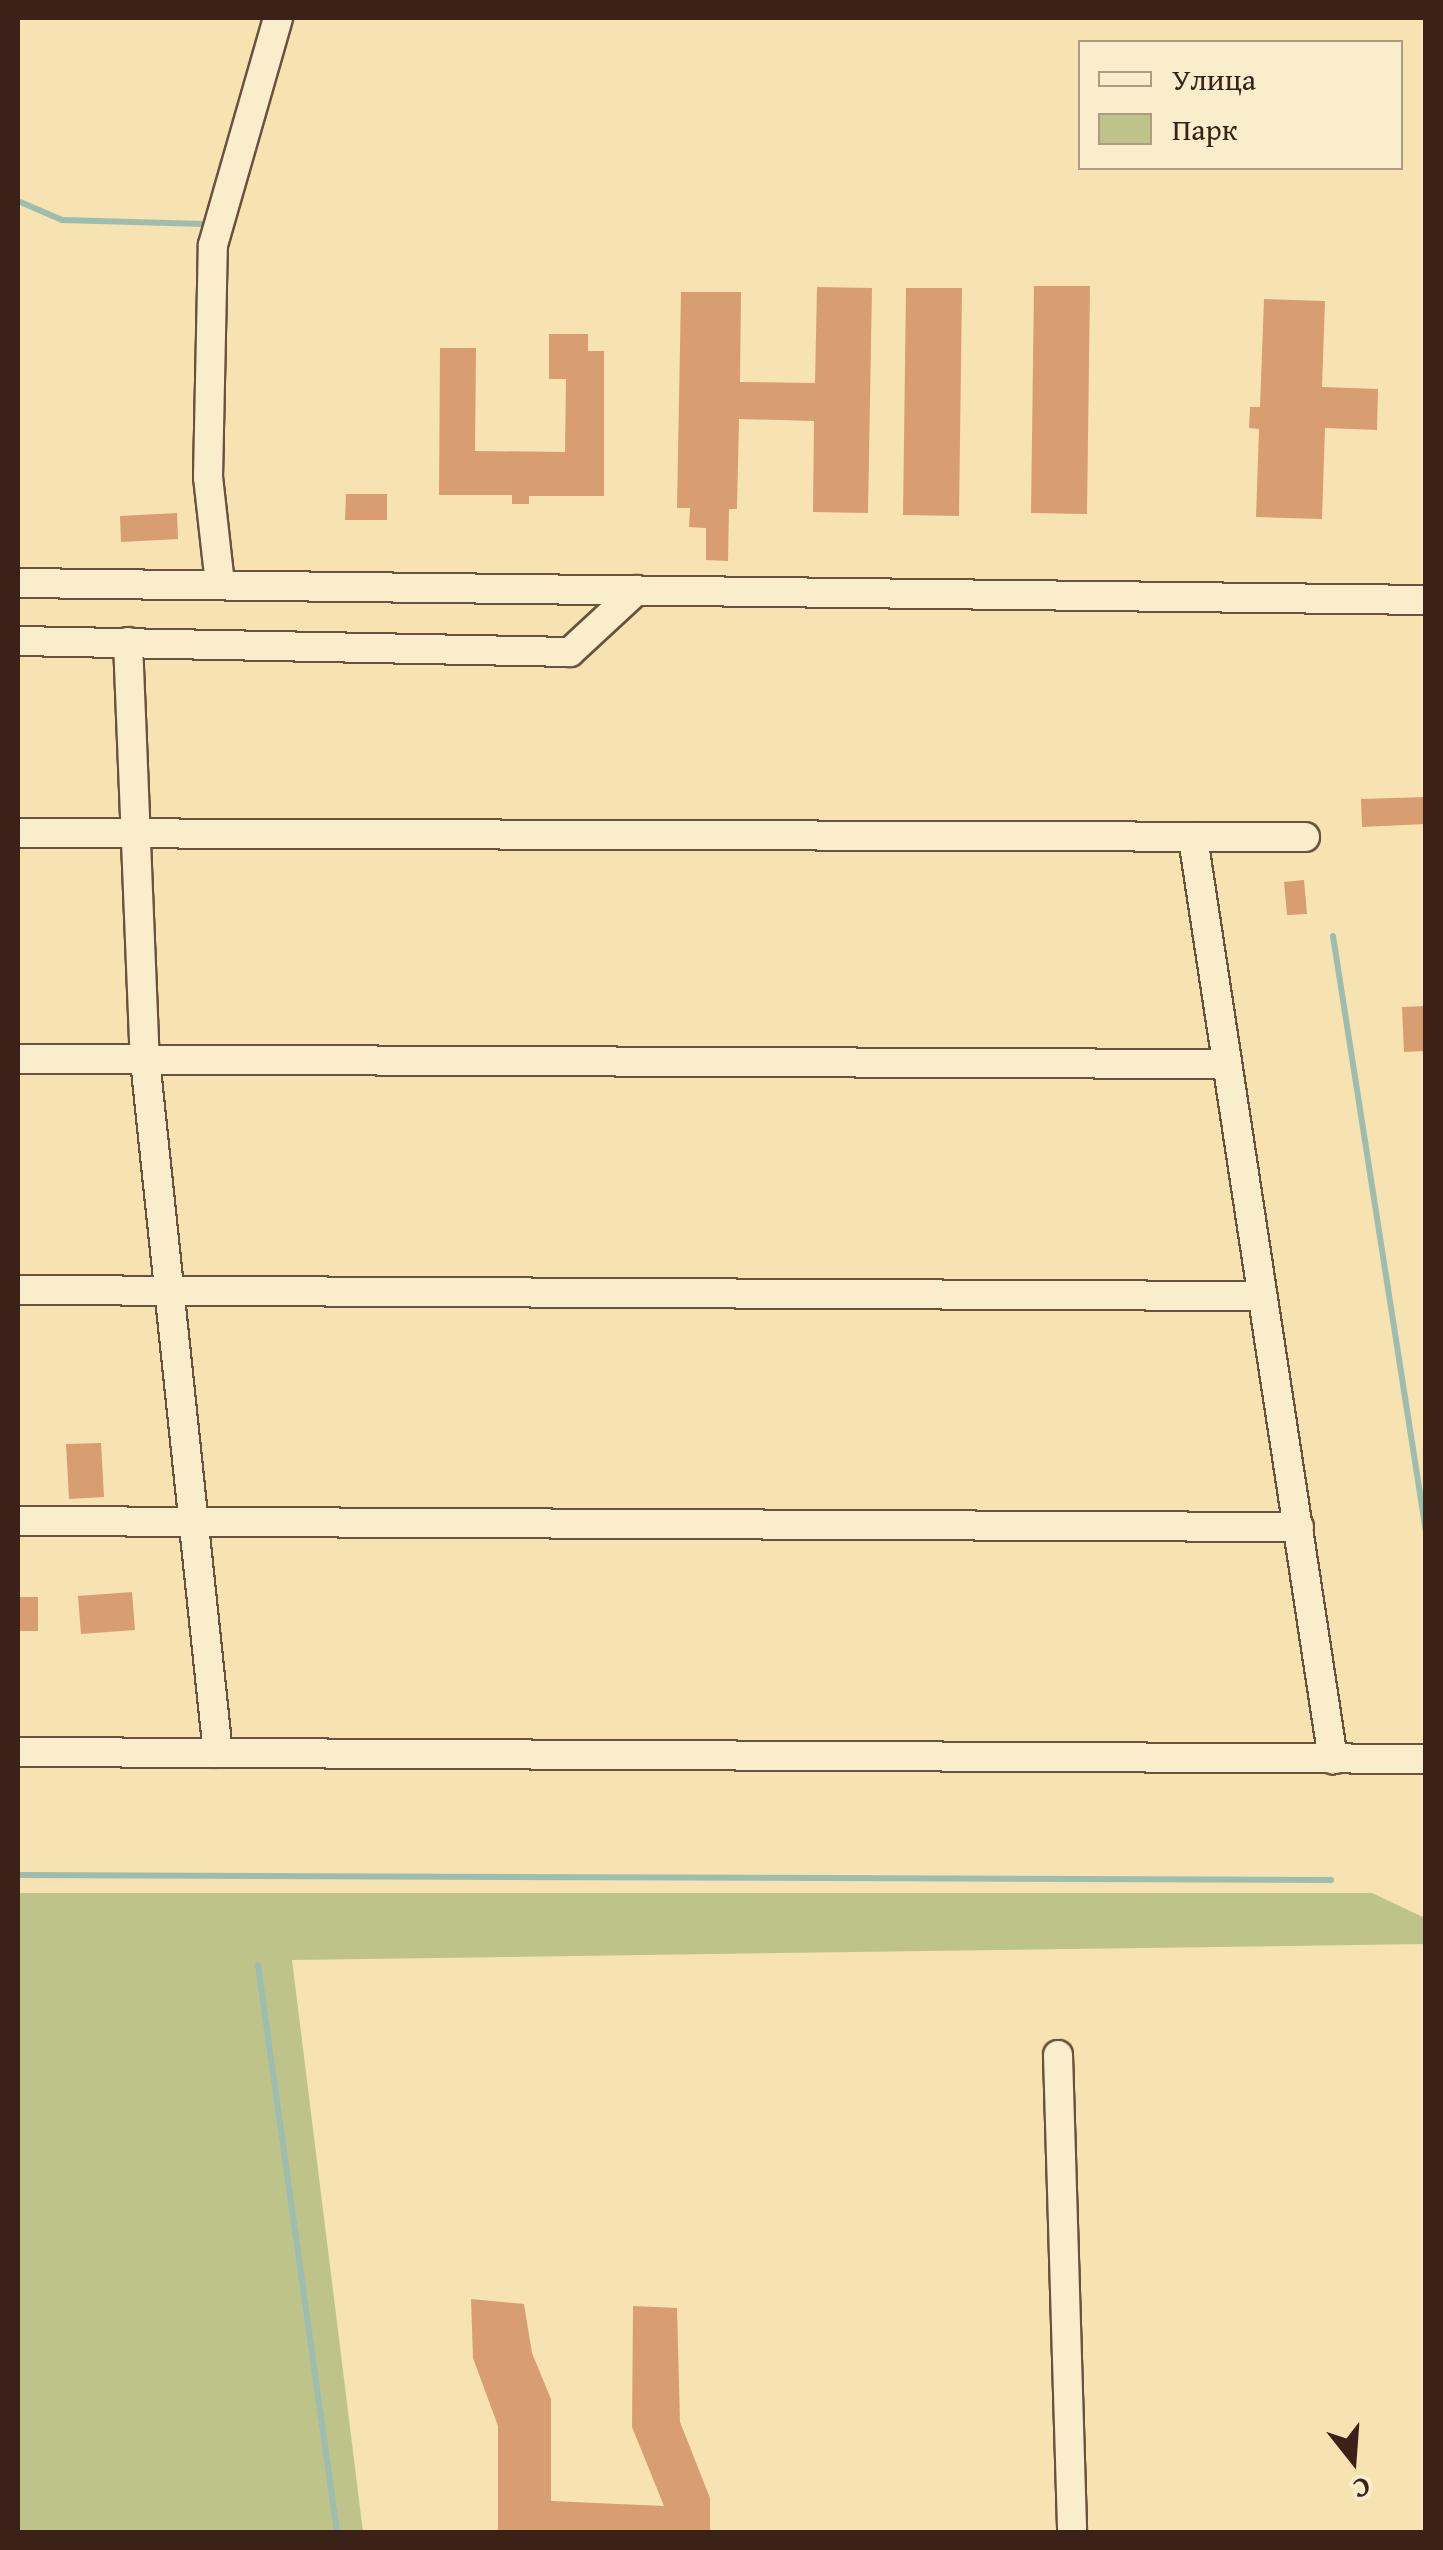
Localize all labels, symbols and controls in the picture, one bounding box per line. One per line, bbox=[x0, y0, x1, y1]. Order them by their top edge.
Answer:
legend bbox=[1078, 40, 1403, 170]
text: Улица bbox=[1172, 57, 1256, 101]
text: Парк bbox=[1172, 107, 1238, 151]
north arrow bbox=[1303, 2410, 1403, 2510]
text: С bbox=[1348, 2467, 1375, 2511]

